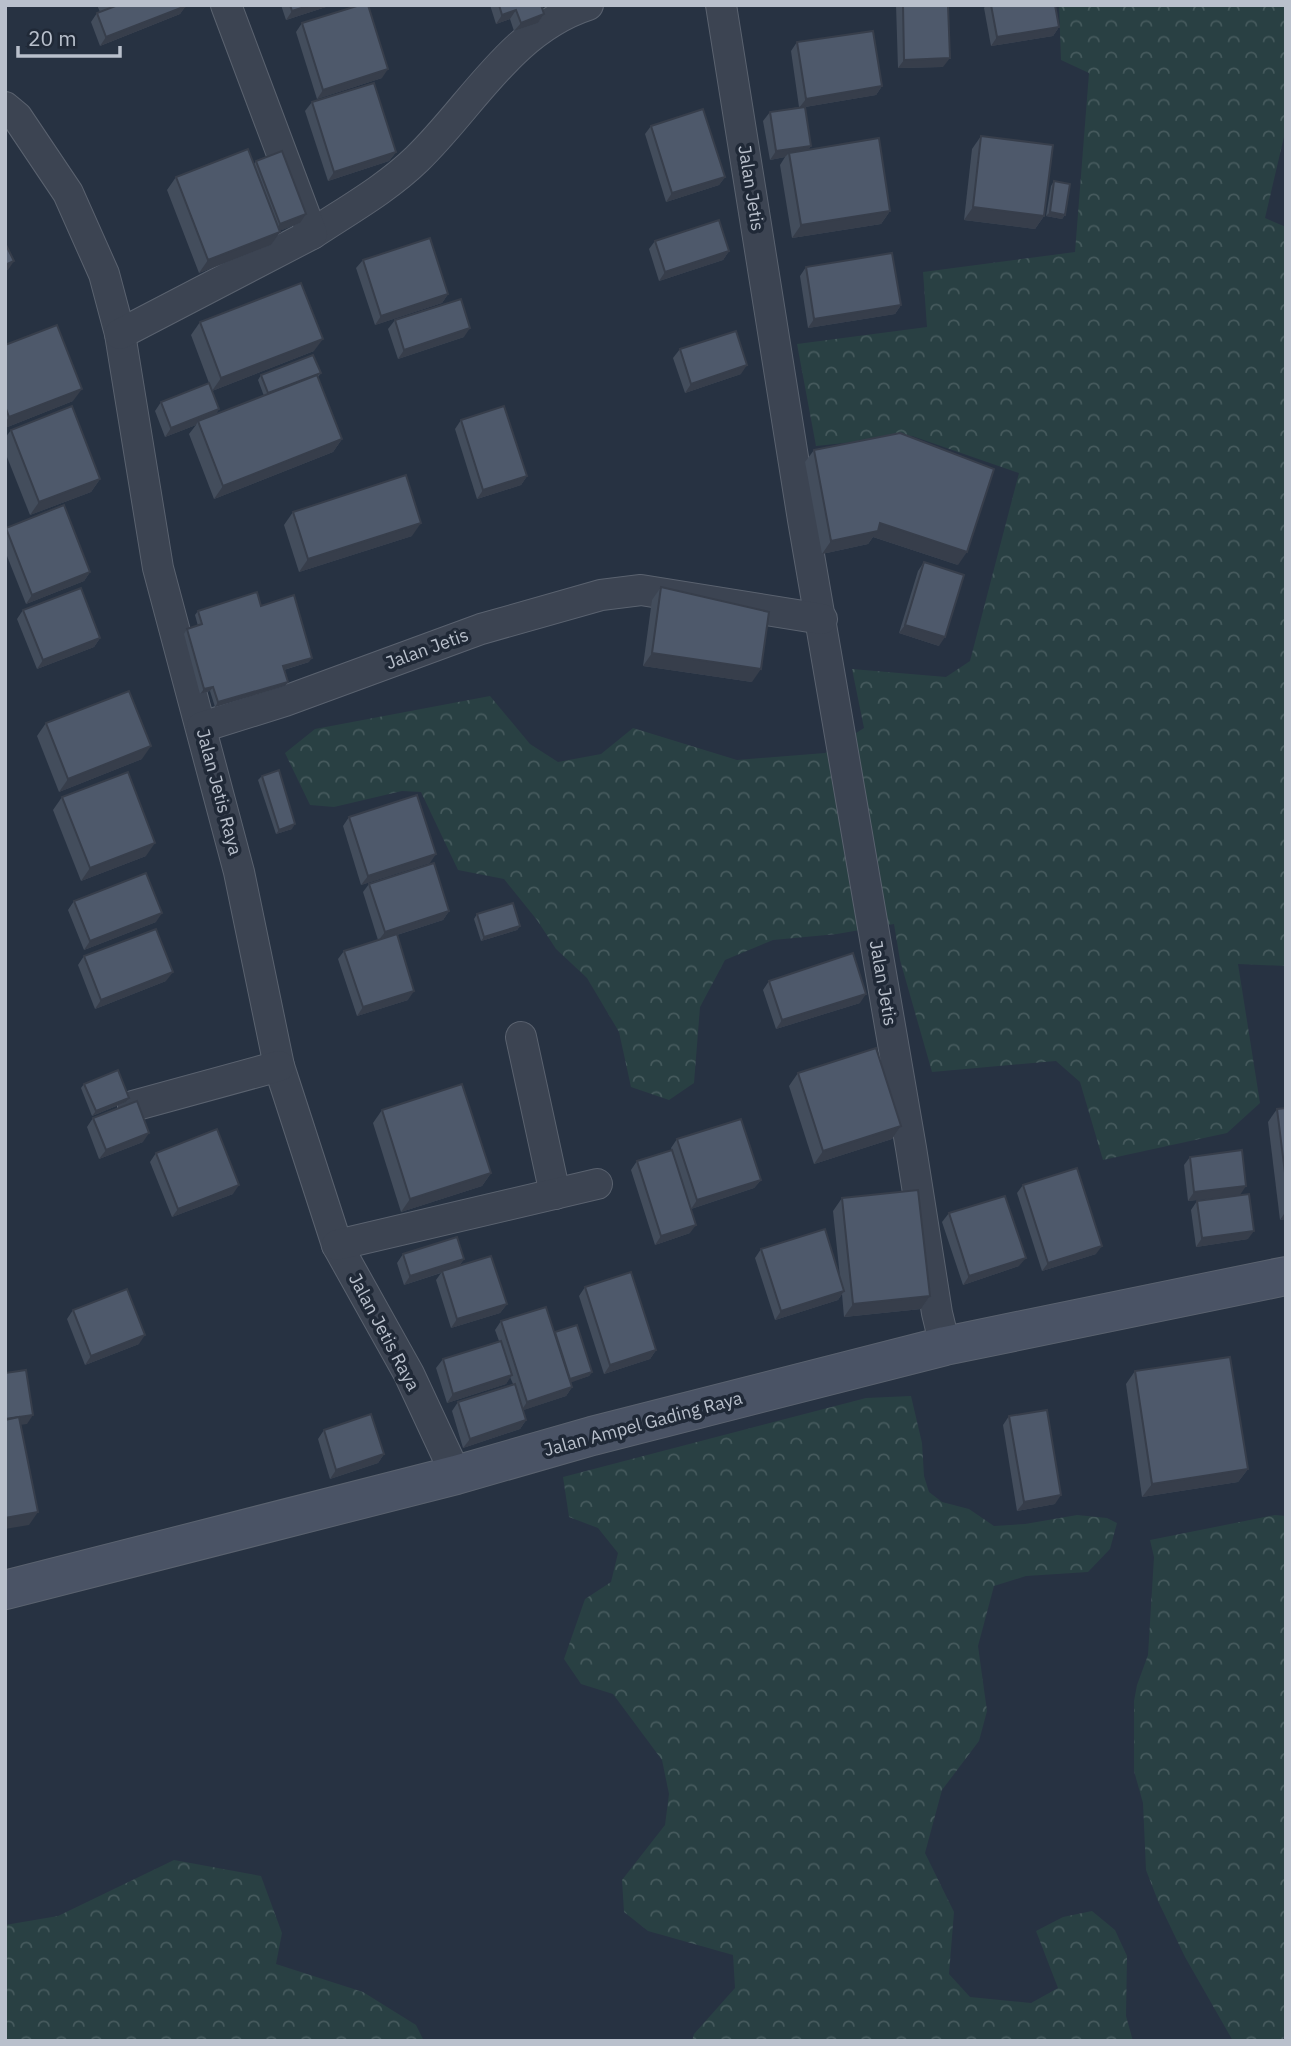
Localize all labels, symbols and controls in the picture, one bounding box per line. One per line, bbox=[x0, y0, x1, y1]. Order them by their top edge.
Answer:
scale bar bbox=[18, 14, 119, 58]
text: 20 m bbox=[28, 24, 77, 52]
street label: Jalan Jetis bbox=[733, 143, 770, 232]
street label: Jalan Jetis bbox=[382, 623, 471, 674]
street label: Jalan Jetis Raya bbox=[192, 726, 247, 858]
street label: Jalan Jetis bbox=[865, 938, 902, 1027]
street label: Jalan Jetis Raya bbox=[344, 1269, 425, 1395]
street label: Jalan Ampel Gading Raya bbox=[541, 1386, 745, 1461]

